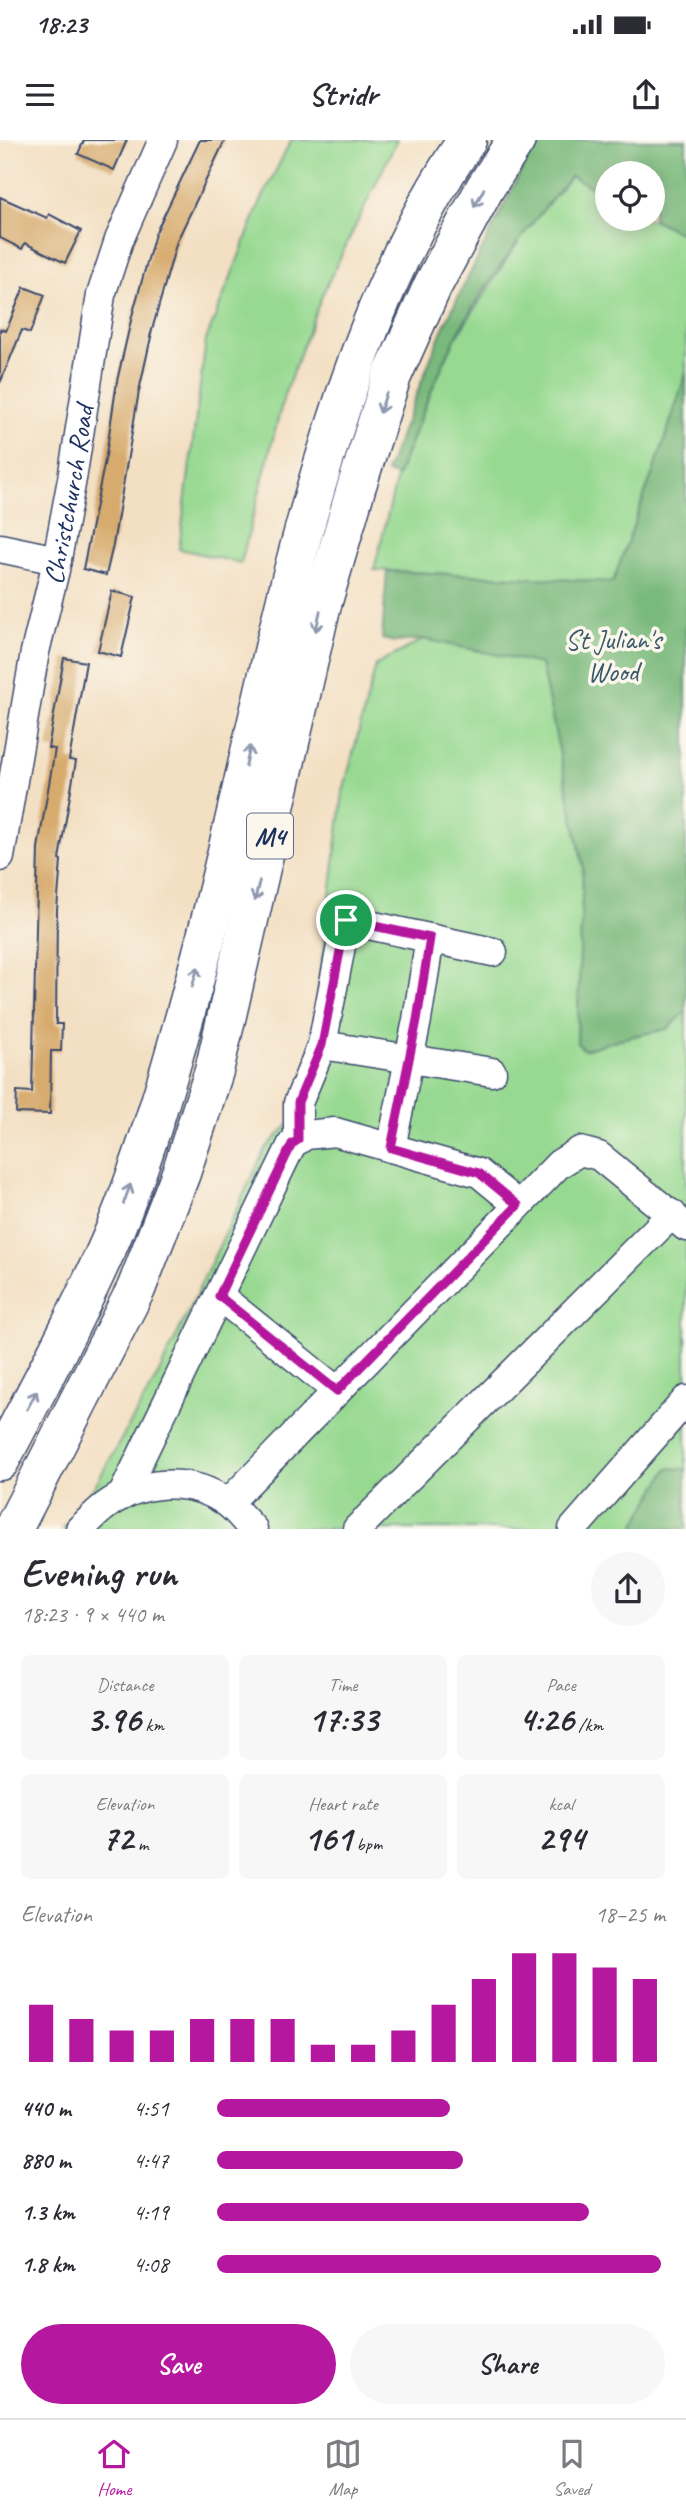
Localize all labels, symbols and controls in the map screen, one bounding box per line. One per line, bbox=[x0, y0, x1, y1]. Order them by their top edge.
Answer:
text: 18:23 bbox=[35, 8, 87, 41]
text: Stridr bbox=[308, 74, 378, 115]
icon: menu bbox=[21, 76, 59, 114]
icon: share bbox=[627, 76, 665, 114]
map controls bbox=[595, 161, 665, 231]
button: locate bbox=[595, 161, 665, 231]
one-way arrow bbox=[472, 187, 486, 207]
one-way arrow bbox=[376, 392, 388, 414]
street label: Christchurch Road bbox=[35, 399, 102, 588]
one-way arrow bbox=[311, 610, 324, 632]
park label: St Julian's Wood bbox=[565, 622, 663, 689]
one-way arrow bbox=[242, 745, 256, 768]
road number: M4 bbox=[247, 814, 293, 858]
one-way arrow bbox=[250, 879, 264, 902]
pin bbox=[316, 890, 376, 950]
icon: arrive bbox=[327, 901, 365, 939]
one-way arrow bbox=[190, 966, 203, 988]
one-way arrow bbox=[122, 1184, 135, 1206]
one-way arrow bbox=[25, 1391, 39, 1411]
text: Evening run bbox=[21, 1550, 177, 1597]
button: share bbox=[591, 1552, 665, 1626]
text: 18:23 · 9 × 440 m bbox=[21, 1600, 164, 1629]
text: Distance bbox=[97, 1673, 153, 1697]
text: Time bbox=[328, 1673, 358, 1697]
text: Pace bbox=[546, 1673, 576, 1697]
text: 3.96 bbox=[86, 1697, 141, 1742]
text: 17:33 bbox=[308, 1697, 378, 1742]
text: 4:26 bbox=[519, 1697, 574, 1742]
text: km bbox=[141, 1713, 164, 1737]
text: /km bbox=[574, 1713, 603, 1737]
text: Elevation bbox=[96, 1792, 154, 1816]
text: Heart rate bbox=[308, 1792, 378, 1816]
text: kcal bbox=[548, 1792, 574, 1816]
text: 72 bbox=[102, 1816, 133, 1861]
text: 161 bbox=[304, 1816, 352, 1861]
text: 294 bbox=[538, 1816, 584, 1861]
text: m bbox=[133, 1832, 148, 1856]
text: bpm bbox=[352, 1832, 382, 1856]
text: Elevation bbox=[21, 1900, 92, 1929]
text: 18–25 m bbox=[595, 1900, 665, 1929]
text: 440 m bbox=[21, 2094, 71, 2123]
text: 4:51 bbox=[133, 2094, 169, 2123]
text: 880 m bbox=[21, 2146, 71, 2175]
text: 4:47 bbox=[133, 2146, 169, 2175]
text: 1.3 km bbox=[21, 2198, 75, 2227]
text: 4:19 bbox=[133, 2198, 169, 2227]
text: 1.8 km bbox=[21, 2250, 75, 2279]
text: 4:08 bbox=[133, 2250, 169, 2279]
button: Save bbox=[21, 2324, 336, 2404]
button: Share bbox=[350, 2324, 665, 2404]
tab: Home bbox=[95, 2435, 133, 2501]
tab: Map bbox=[324, 2435, 362, 2501]
tab: Saved bbox=[553, 2435, 591, 2501]

